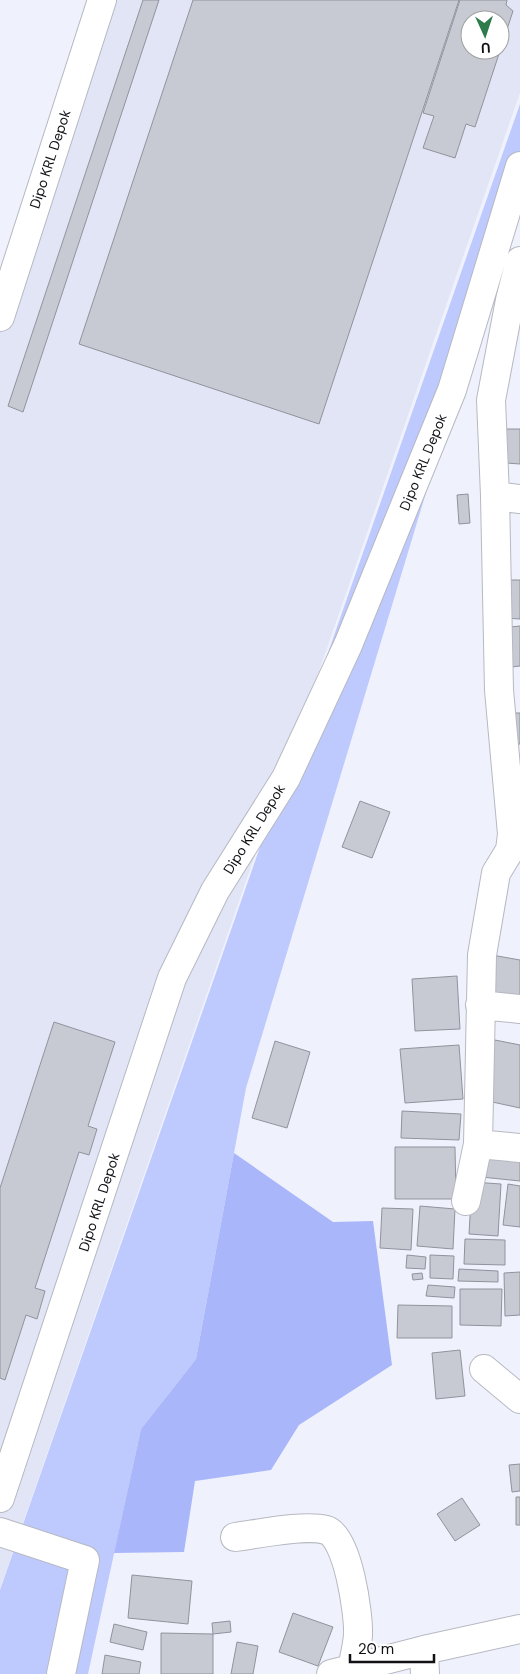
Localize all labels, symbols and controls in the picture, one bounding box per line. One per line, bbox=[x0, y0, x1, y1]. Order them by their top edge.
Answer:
north arrow bbox=[460, 10, 510, 60]
text: U bbox=[480, 39, 491, 57]
street label: Dipo KRL Depok bbox=[26, 107, 74, 211]
street label: Dipo KRL Depok bbox=[395, 411, 451, 513]
street label: Dipo KRL Depok bbox=[219, 781, 289, 877]
street label: Dipo KRL Depok bbox=[75, 1150, 123, 1254]
scale bar bbox=[350, 1632, 434, 1664]
text: 20 m bbox=[358, 1639, 394, 1659]

